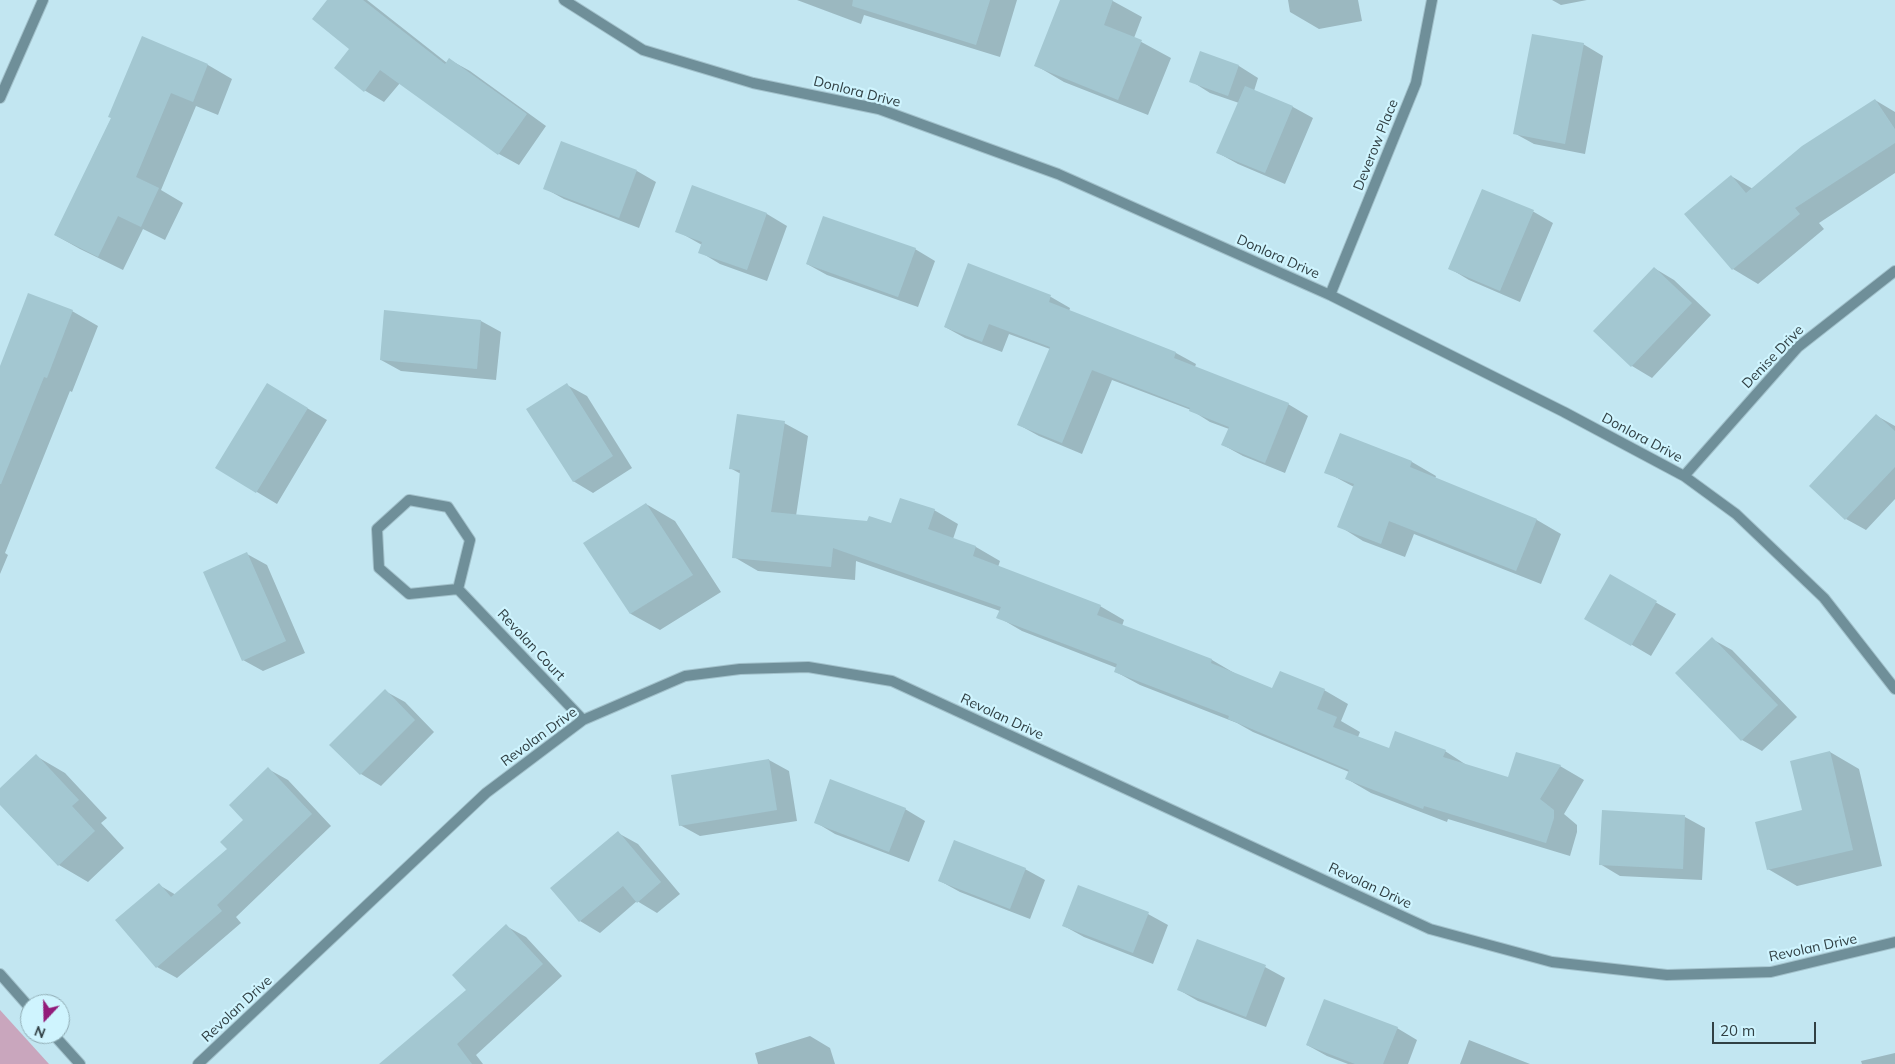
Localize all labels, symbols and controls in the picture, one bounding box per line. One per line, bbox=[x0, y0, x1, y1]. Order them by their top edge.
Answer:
street label: Donlora Drive bbox=[812, 73, 902, 111]
street label: Deverow Place bbox=[1350, 97, 1402, 193]
street label: Donlora Drive bbox=[1234, 231, 1322, 283]
street label: Denise Drive bbox=[1739, 322, 1807, 392]
street label: Donlora Drive bbox=[1599, 410, 1685, 466]
street label: Revolan Court bbox=[494, 606, 568, 684]
street label: Revolan Drive bbox=[958, 690, 1046, 744]
street label: Revolan Drive bbox=[498, 704, 580, 770]
street label: Revolan Drive bbox=[1326, 859, 1414, 913]
street label: Revolan Drive bbox=[1767, 930, 1859, 966]
street label: Revolan Drive bbox=[198, 972, 276, 1046]
north arrow bbox=[20, 994, 70, 1044]
scale bar bbox=[1715, 1012, 1819, 1044]
text: 20 m bbox=[1720, 1021, 1755, 1040]
text: N bbox=[32, 1022, 48, 1042]

